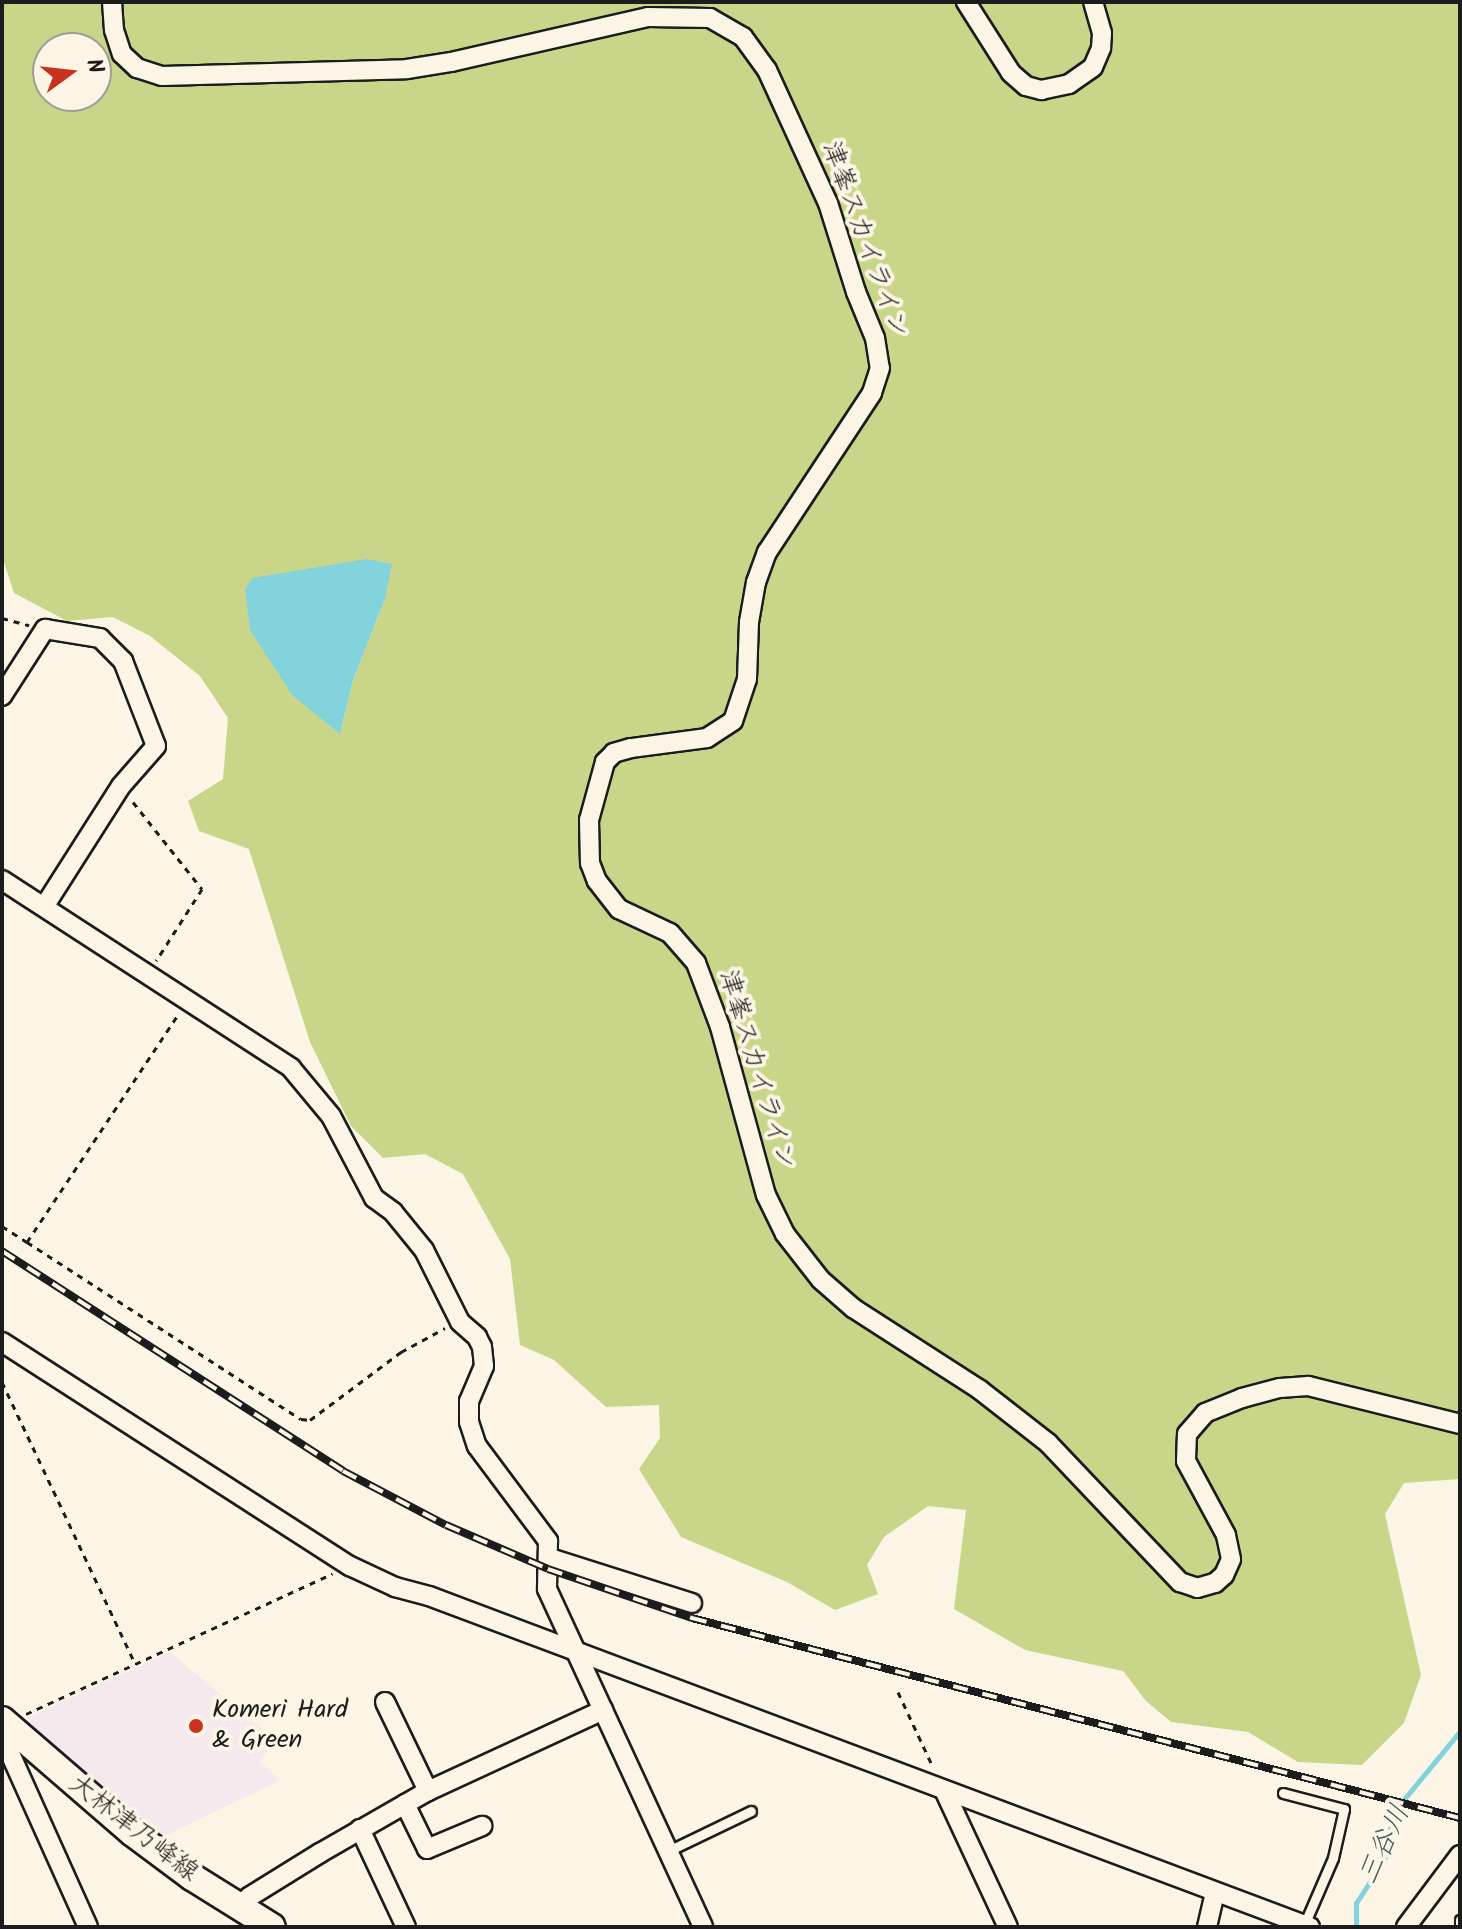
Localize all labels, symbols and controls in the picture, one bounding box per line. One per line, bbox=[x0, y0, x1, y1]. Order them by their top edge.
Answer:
north arrow bbox=[32, 32, 112, 112]
text: N bbox=[75, 55, 112, 77]
street label: 津峯スカイライン bbox=[814, 137, 914, 343]
street label: 津峯スカイライン bbox=[711, 966, 801, 1174]
place label: Komeri Hard & Green bbox=[212, 1695, 348, 1756]
marker: Komeri Hard & Green bbox=[187, 1717, 205, 1735]
street label: 大林津乃峰線 bbox=[62, 1769, 204, 1889]
water label: 三谷川 bbox=[1352, 1800, 1418, 1890]

